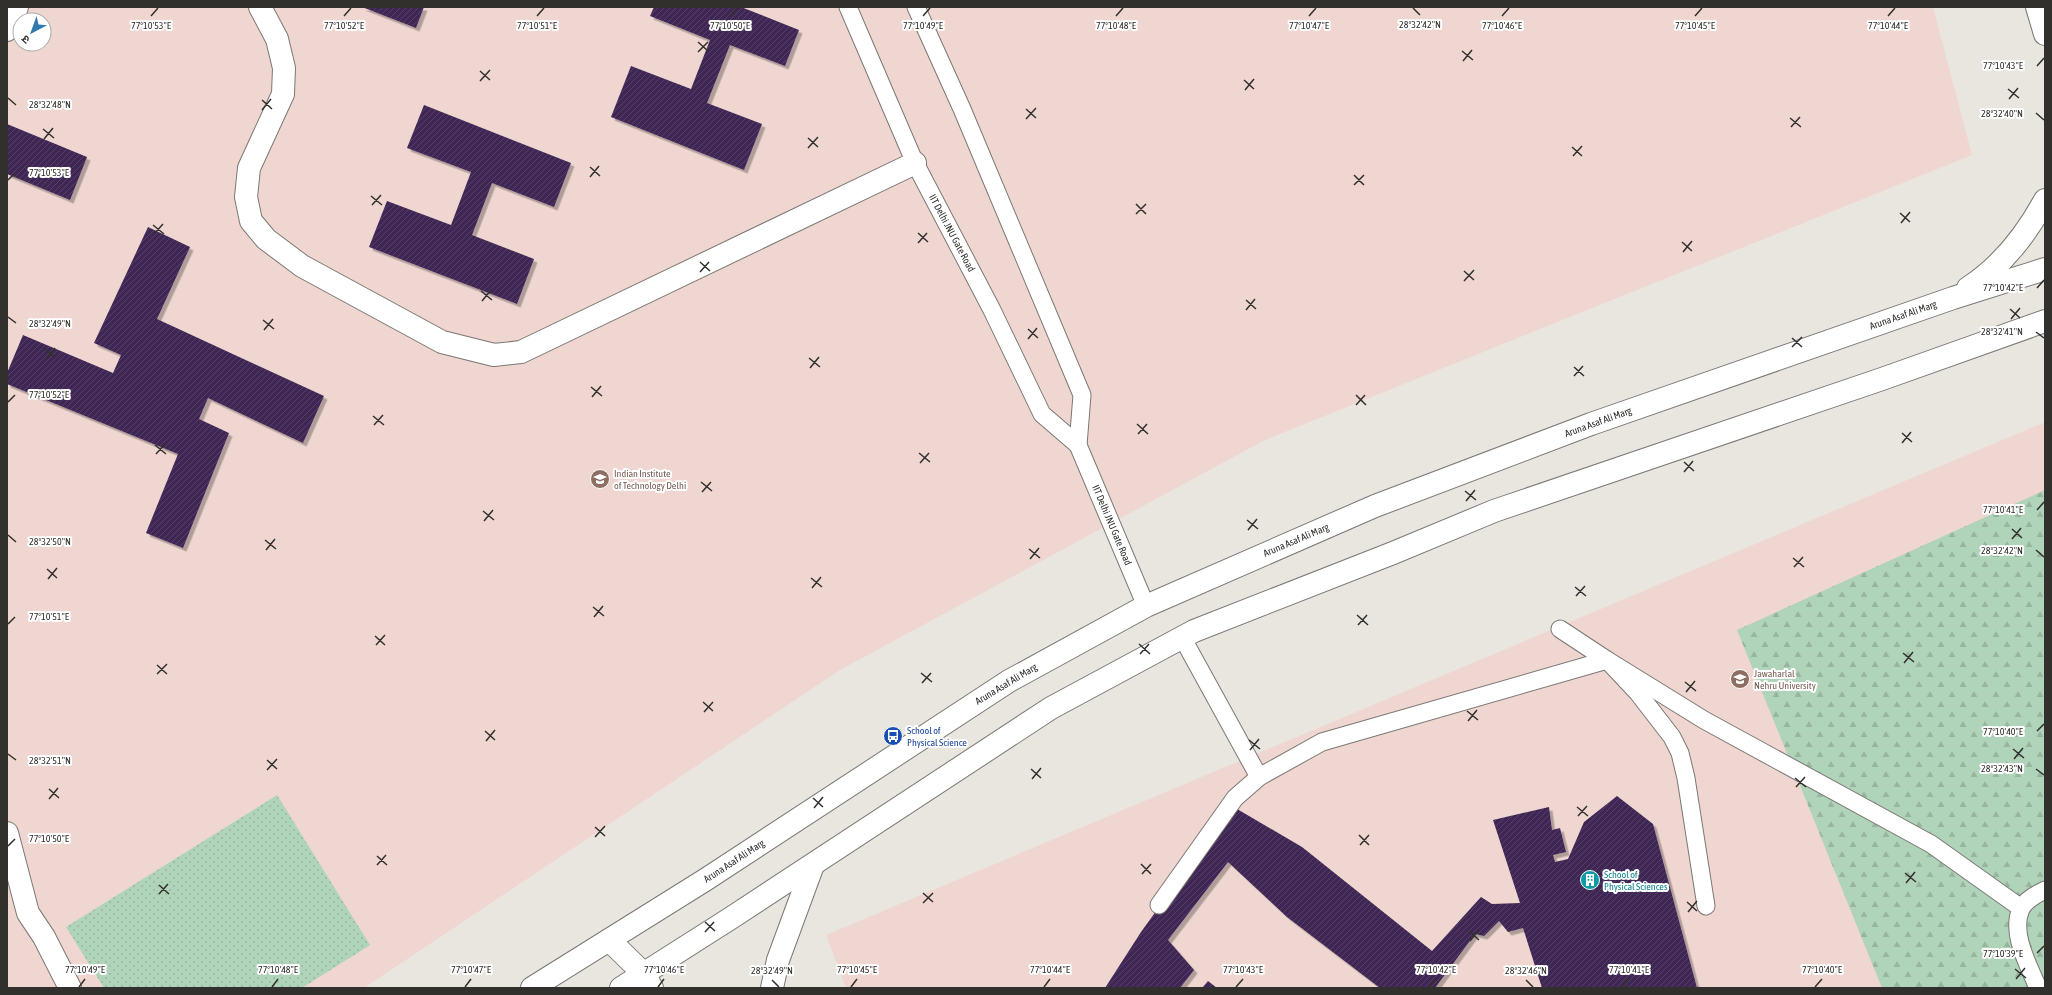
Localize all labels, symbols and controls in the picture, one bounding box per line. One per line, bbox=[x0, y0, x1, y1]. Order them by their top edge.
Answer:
north arrow bbox=[12, 12, 52, 52]
text: 28°32'42"N bbox=[1399, 19, 1441, 30]
text: 77°10'53"E bbox=[131, 20, 172, 31]
text: 77°10'52"E bbox=[324, 20, 365, 31]
text: 77°10'51"E bbox=[517, 20, 558, 31]
text: 77°10'50"E bbox=[710, 20, 751, 31]
text: 77°10'49"E bbox=[903, 20, 944, 31]
text: 77°10'48"E bbox=[1096, 20, 1137, 31]
text: 77°10'47"E bbox=[1289, 20, 1330, 31]
text: 77°10'46"E bbox=[1482, 20, 1523, 31]
text: 77°10'45"E bbox=[1675, 20, 1716, 31]
text: 77°10'44"E bbox=[1868, 20, 1909, 31]
text: उ bbox=[19, 33, 32, 46]
text: 77°10'43"E bbox=[1983, 60, 2024, 71]
text: 28°32'48"N bbox=[29, 99, 71, 110]
text: 28°32'40"N bbox=[1981, 108, 2023, 119]
text: 77°10'53"E bbox=[29, 167, 70, 178]
street label: IIT Delhi JNU Gate Road bbox=[927, 192, 977, 274]
text: 77°10'42"E bbox=[1983, 282, 2024, 293]
street label: Aruna Asaf Ali Marg bbox=[1868, 298, 1939, 332]
text: 28°32'49"N bbox=[29, 318, 71, 329]
text: 28°32'41"N bbox=[1981, 326, 2023, 337]
text: 77°10'52"E bbox=[29, 389, 70, 400]
street label: Aruna Asaf Ali Marg bbox=[1563, 405, 1634, 439]
school or university icon: Indian Institute of Technology Delhi bbox=[589, 468, 611, 490]
place label: Indian Institute of Technology Delhi bbox=[614, 468, 686, 491]
street label: IIT Delhi JNU Gate Road bbox=[1090, 483, 1134, 567]
text: 77°10'41"E bbox=[1983, 504, 2024, 515]
street label: Aruna Asaf Ali Marg bbox=[1262, 521, 1331, 559]
text: 28°32'50"N bbox=[29, 536, 71, 547]
text: 28°32'42"N bbox=[1981, 545, 2023, 556]
text: 77°10'51"E bbox=[29, 611, 70, 622]
street label: Aruna Asaf Ali Marg bbox=[973, 661, 1040, 707]
school or university icon: Jawaharlal Nehru University bbox=[1729, 668, 1751, 690]
place label: Jawaharlal Nehru University bbox=[1754, 668, 1816, 691]
bus stop icon: School of Physical Science bbox=[882, 725, 904, 747]
place label: School of Physical Science bbox=[907, 725, 967, 748]
text: 77°10'40"E bbox=[1983, 726, 2024, 737]
text: 28°32'51"N bbox=[29, 755, 71, 766]
text: 28°32'43"N bbox=[1981, 763, 2023, 774]
text: 77°10'50"E bbox=[29, 833, 70, 844]
street label: Aruna Asaf Ali Marg bbox=[702, 837, 767, 885]
building icon: School of Physical Sciences bbox=[1579, 869, 1601, 891]
place label: School of Physical Sciences bbox=[1604, 869, 1668, 892]
text: 77°10'39"E bbox=[1983, 948, 2024, 959]
text: 77°10'49"E bbox=[65, 964, 106, 975]
text: 77°10'48"E bbox=[258, 964, 299, 975]
text: 77°10'47"E bbox=[451, 964, 492, 975]
text: 77°10'46"E bbox=[644, 964, 685, 975]
text: 77°10'45"E bbox=[837, 964, 878, 975]
text: 77°10'44"E bbox=[1030, 964, 1071, 975]
text: 77°10'43"E bbox=[1223, 964, 1264, 975]
text: 77°10'42"E bbox=[1416, 964, 1457, 975]
text: 77°10'41"E bbox=[1609, 964, 1650, 975]
text: 77°10'40"E bbox=[1802, 964, 1843, 975]
text: 28°32'49"N bbox=[751, 965, 793, 976]
text: 28°32'46"N bbox=[1505, 965, 1547, 976]

